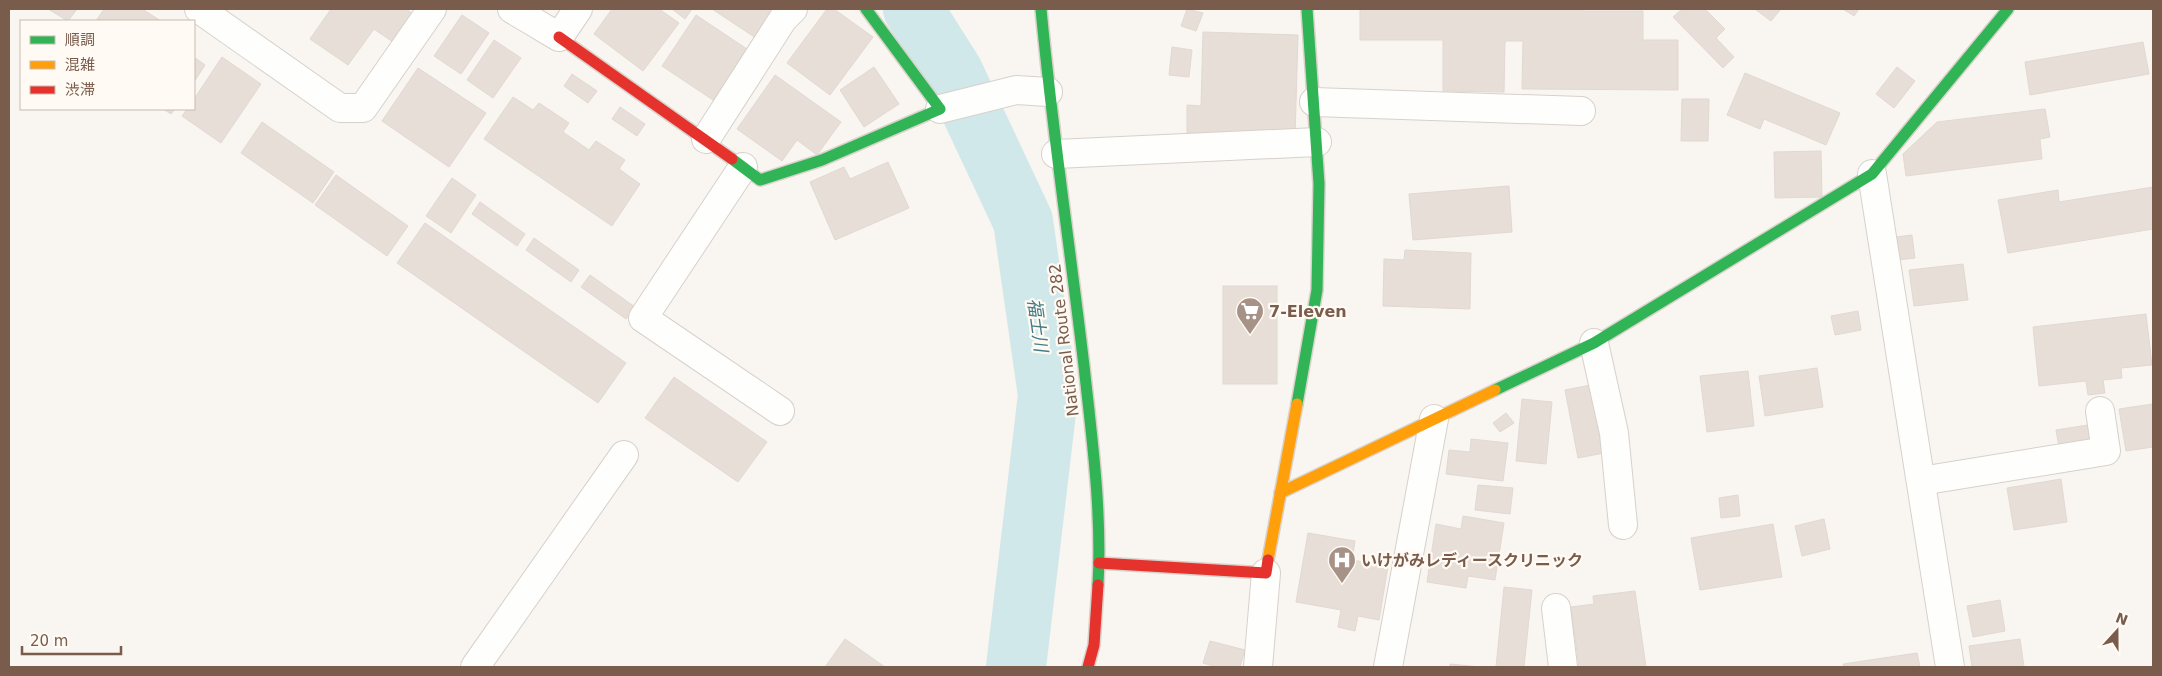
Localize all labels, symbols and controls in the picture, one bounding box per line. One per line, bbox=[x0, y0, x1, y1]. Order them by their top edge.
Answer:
legend bbox=[20, 20, 195, 110]
text: 順調 bbox=[65, 31, 95, 49]
text: 混雑 bbox=[65, 56, 95, 74]
text: 渋滞 bbox=[65, 81, 95, 99]
street label: National Route 282 bbox=[1045, 263, 1083, 417]
supermarket icon: 7-Eleven bbox=[1235, 296, 1265, 335]
water label: 福士川 bbox=[1024, 297, 1052, 355]
place label: 7-Eleven bbox=[1269, 302, 1347, 321]
hospital icon: いけがみレディースクリニック bbox=[1327, 545, 1357, 584]
place label: いけがみレディースクリニック bbox=[1361, 551, 1583, 570]
north arrow bbox=[2092, 606, 2142, 656]
text: N bbox=[2113, 609, 2130, 628]
scale bar bbox=[22, 624, 121, 656]
text: 20 m bbox=[30, 632, 68, 650]

